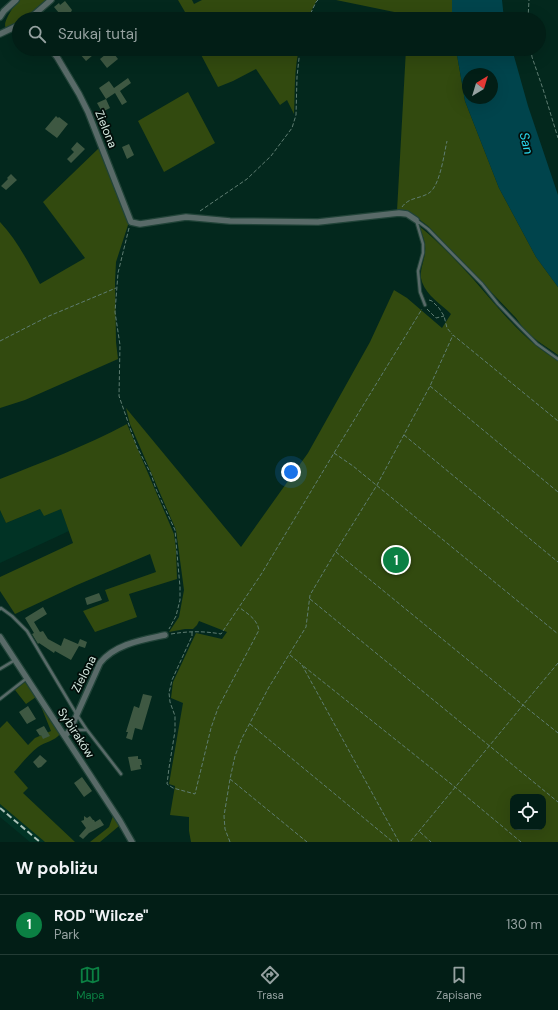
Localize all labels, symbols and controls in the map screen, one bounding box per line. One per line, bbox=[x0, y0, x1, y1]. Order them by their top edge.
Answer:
search box bbox=[12, 12, 546, 56]
icon: search bbox=[26, 23, 48, 45]
text: Szukaj tutaj bbox=[58, 24, 138, 44]
north arrow bbox=[462, 68, 498, 104]
street label: Zielona bbox=[91, 108, 121, 150]
water label: San bbox=[516, 130, 537, 156]
your location bbox=[281, 462, 301, 482]
pin: 1 bbox=[383, 545, 409, 575]
street label: Zielona bbox=[68, 653, 100, 695]
street label: Sybiraków bbox=[54, 705, 98, 761]
map controls bbox=[510, 794, 546, 830]
button: locate bbox=[510, 794, 546, 830]
text: W pobliżu bbox=[16, 857, 98, 879]
text: ROD "Wilcze" bbox=[54, 906, 148, 926]
text: 1 bbox=[27, 916, 31, 933]
text: 130 m bbox=[506, 916, 542, 933]
text: Park bbox=[54, 926, 80, 943]
tab: Mapa bbox=[76, 964, 104, 1002]
tab: Trasa bbox=[257, 964, 284, 1002]
tab: Zapisane bbox=[436, 964, 482, 1002]

